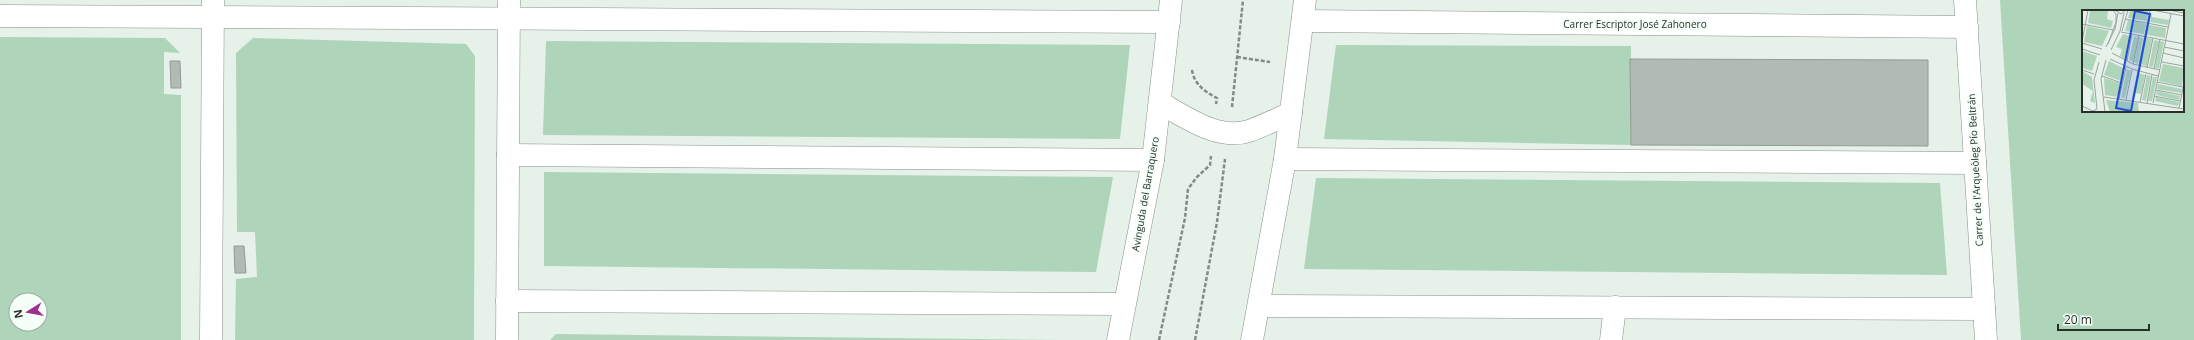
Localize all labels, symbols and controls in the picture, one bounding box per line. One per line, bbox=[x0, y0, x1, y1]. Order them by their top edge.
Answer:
inset map bbox=[2082, 10, 2184, 112]
street label: Carrer Escriptor José Zahonero bbox=[1563, 17, 1707, 31]
street label: Carrer de l'Arqueòleg Pío Beltrán bbox=[1964, 93, 1986, 247]
street label: Avinguda del Barraquero bbox=[1128, 135, 1162, 253]
north arrow bbox=[8, 292, 48, 332]
scale bar bbox=[2058, 306, 2149, 332]
text: N bbox=[9, 308, 26, 320]
text: 20 m bbox=[2064, 311, 2092, 328]

